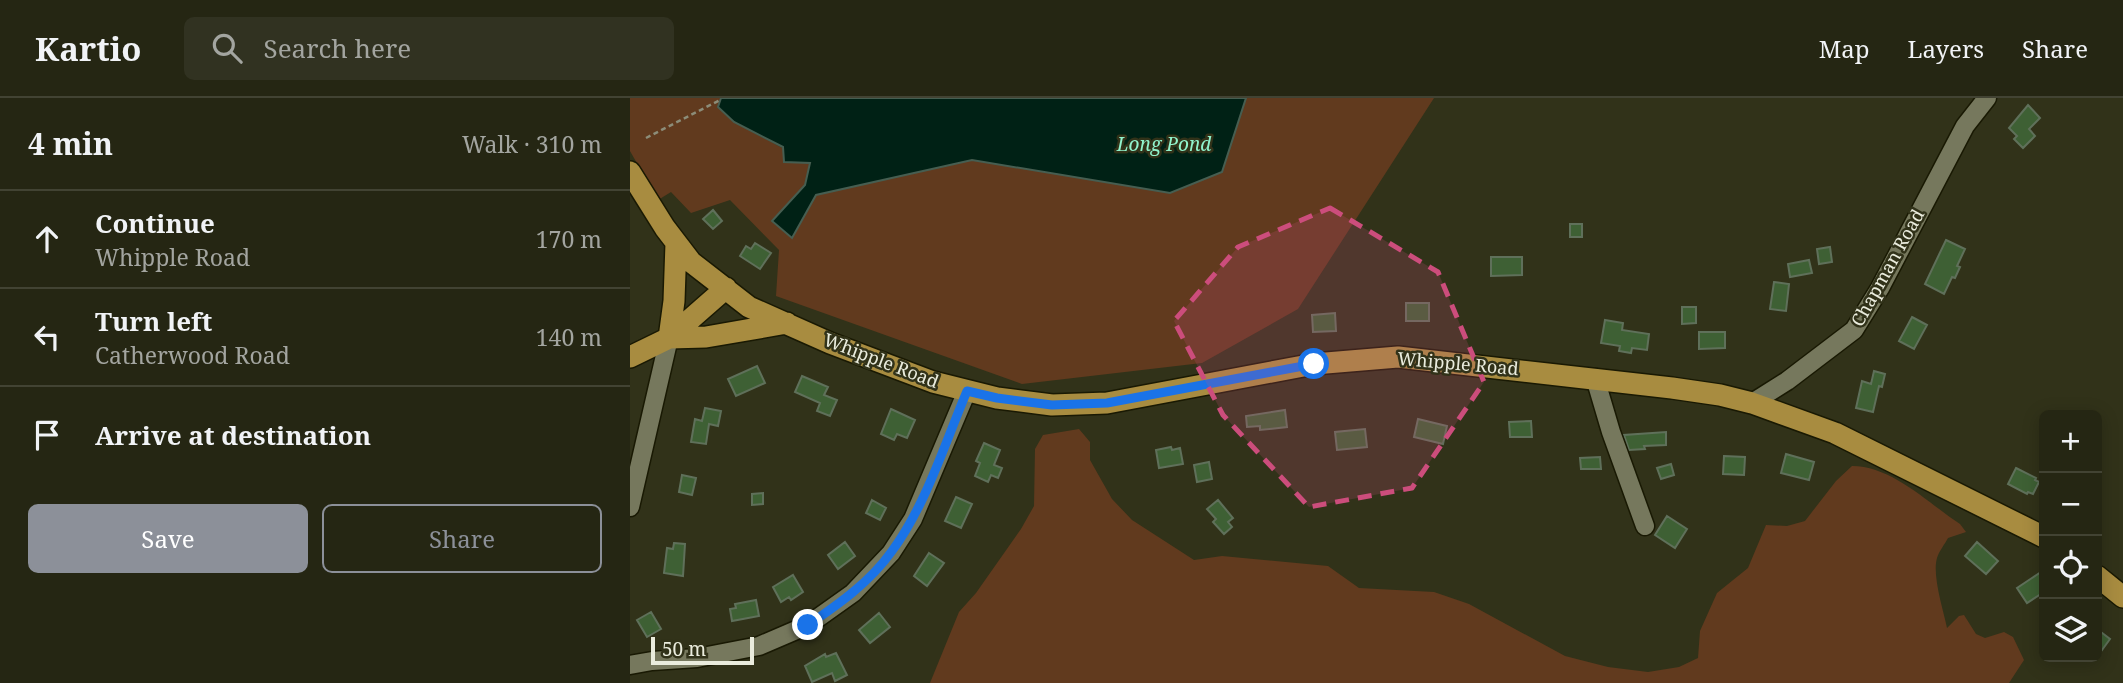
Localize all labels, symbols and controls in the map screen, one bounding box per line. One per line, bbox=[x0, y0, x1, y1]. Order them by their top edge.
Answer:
search box bbox=[184, 17, 674, 80]
text: Kartio bbox=[35, 26, 142, 71]
icon: search bbox=[208, 29, 246, 67]
text: Search here bbox=[264, 30, 411, 66]
text: Map bbox=[1819, 32, 1870, 65]
text: Layers bbox=[1908, 32, 1984, 65]
text: Share bbox=[2022, 32, 2088, 65]
text: 4 min bbox=[28, 123, 113, 164]
text: Walk · 310 m bbox=[462, 128, 602, 160]
water label: Long Pond bbox=[1116, 131, 1212, 157]
text: Continue bbox=[95, 205, 215, 241]
street label: Chapman Road bbox=[1845, 205, 1929, 330]
icon: ahead bbox=[28, 220, 66, 258]
text: 170 m bbox=[536, 223, 602, 255]
text: Whipple Road bbox=[95, 241, 250, 273]
text: Turn left bbox=[95, 303, 212, 339]
icon: left bbox=[28, 318, 66, 356]
text: 140 m bbox=[536, 321, 602, 353]
street label: Whipple Road bbox=[820, 327, 942, 393]
text: Catherwood Road bbox=[95, 339, 290, 371]
street label: Whipple Road bbox=[1397, 346, 1520, 380]
route start bbox=[1298, 348, 1329, 379]
map controls bbox=[2039, 410, 2102, 662]
button: + bbox=[2039, 410, 2102, 473]
icon: arrive bbox=[28, 416, 66, 454]
text: Arrive at destination bbox=[95, 417, 371, 453]
button: − bbox=[2039, 473, 2102, 536]
button: Save bbox=[28, 504, 308, 573]
button: Share bbox=[322, 504, 602, 573]
button: locate bbox=[2039, 536, 2102, 599]
button: layers bbox=[2039, 599, 2102, 662]
route end bbox=[792, 609, 823, 640]
scale bar bbox=[651, 634, 754, 666]
text: 50 m bbox=[662, 636, 706, 662]

